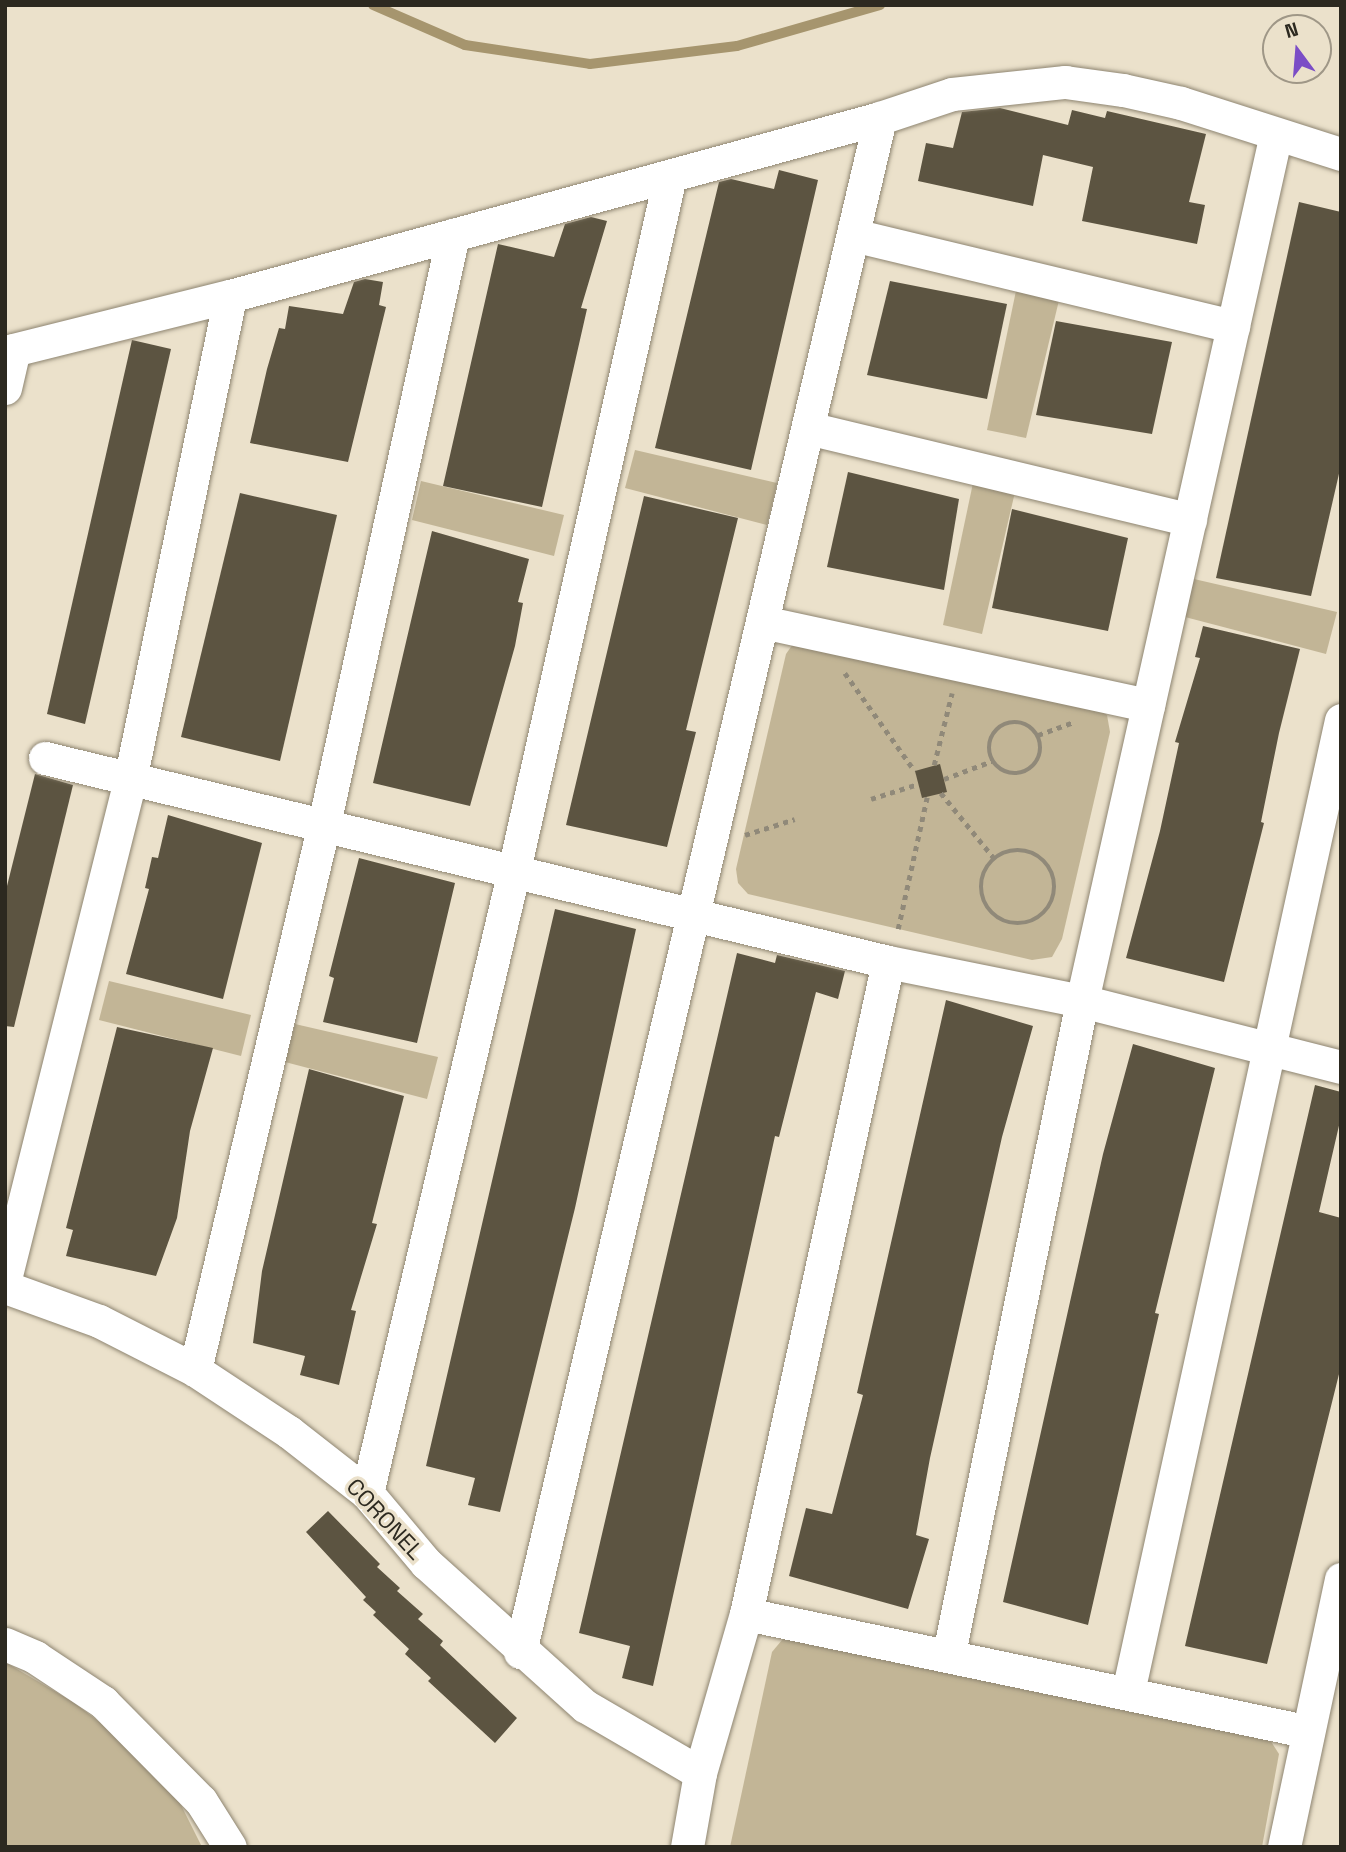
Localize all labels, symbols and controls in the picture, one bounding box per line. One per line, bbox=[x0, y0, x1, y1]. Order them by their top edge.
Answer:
north arrow bbox=[1262, 14, 1332, 84]
text: N bbox=[1282, 16, 1301, 44]
street label: CORONEL bbox=[341, 1473, 429, 1565]

